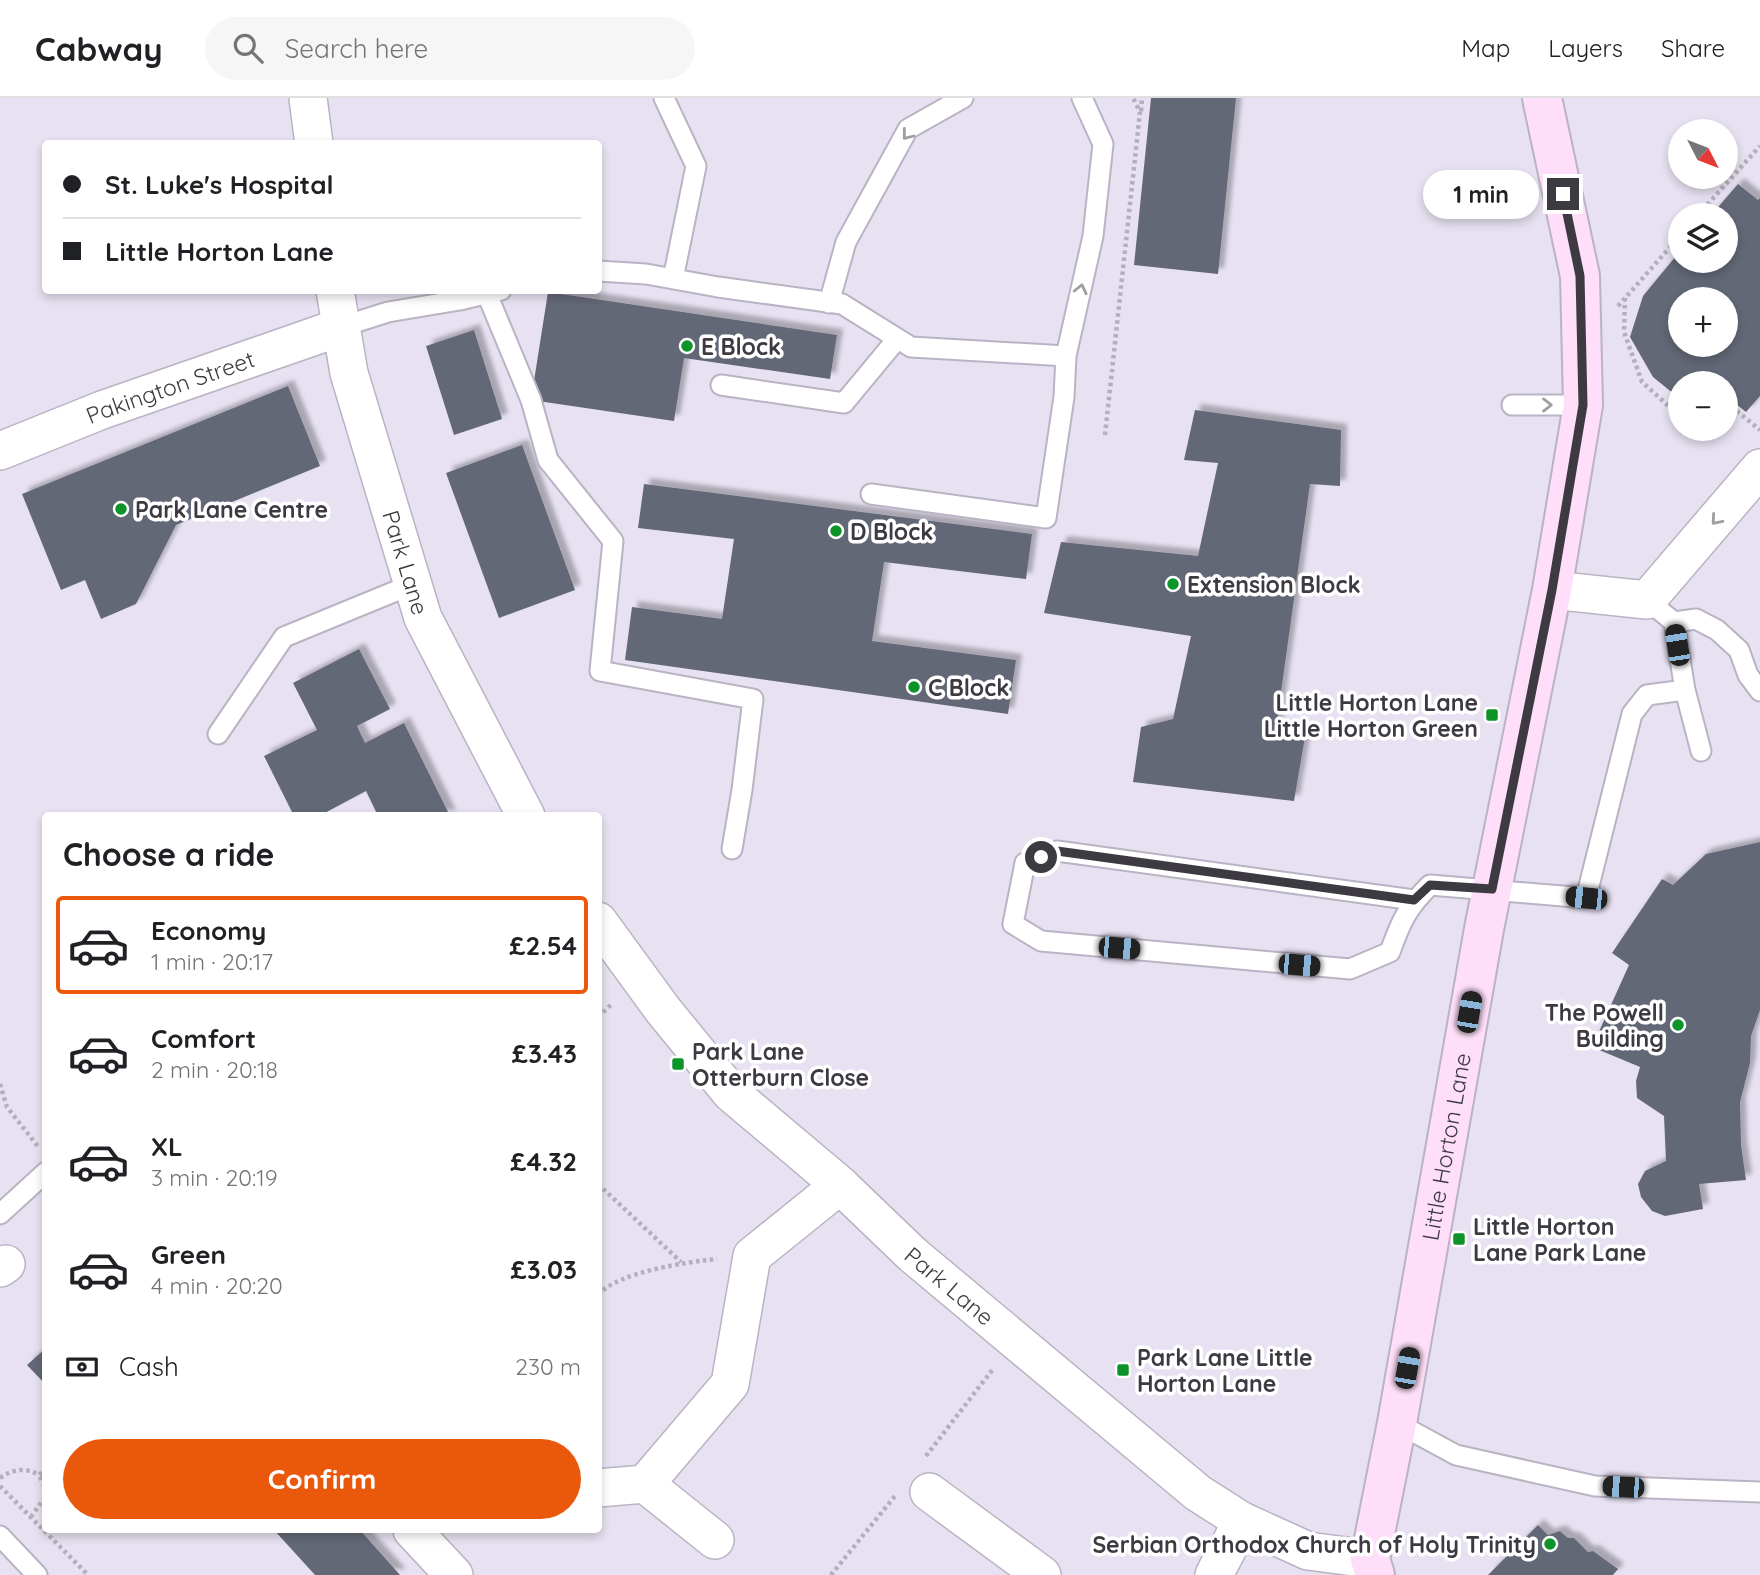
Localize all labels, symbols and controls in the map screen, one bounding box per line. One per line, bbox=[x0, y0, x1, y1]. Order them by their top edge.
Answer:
search box bbox=[205, 17, 695, 80]
text: Cabway bbox=[35, 28, 163, 69]
icon: search bbox=[229, 29, 267, 67]
text: Search here bbox=[285, 32, 428, 65]
text: Map bbox=[1461, 33, 1510, 63]
text: Layers bbox=[1548, 33, 1623, 63]
text: Share bbox=[1661, 33, 1725, 63]
north arrow bbox=[1668, 119, 1738, 189]
map controls bbox=[1668, 119, 1738, 441]
one-way arrow bbox=[903, 127, 915, 139]
text: St. Luke's Hospital bbox=[105, 168, 334, 201]
callout: 1 min bbox=[1423, 170, 1538, 218]
route end bbox=[1547, 178, 1579, 210]
text: 1 min bbox=[1453, 180, 1509, 209]
button: layers bbox=[1668, 203, 1738, 273]
text: Little Horton Lane bbox=[105, 235, 334, 268]
one-way arrow bbox=[1073, 283, 1088, 295]
button: + bbox=[1668, 287, 1738, 357]
place label: E Block bbox=[701, 332, 781, 361]
marker: E Block bbox=[679, 338, 695, 354]
street label: Pakington Street bbox=[82, 344, 258, 429]
button: − bbox=[1668, 371, 1738, 441]
one-way arrow bbox=[1542, 397, 1553, 413]
place label: Park Lane Centre bbox=[135, 495, 328, 524]
marker: Park Lane Centre bbox=[113, 501, 129, 517]
street label: Park Lane bbox=[377, 507, 436, 618]
one-way arrow bbox=[1712, 511, 1724, 524]
place label: D Block bbox=[850, 517, 933, 546]
marker: D Block bbox=[828, 523, 844, 539]
place label: Extension Block bbox=[1187, 570, 1360, 599]
marker: Extension Block bbox=[1165, 576, 1181, 592]
car bbox=[1664, 623, 1691, 667]
place label: C Block bbox=[928, 673, 1009, 702]
marker: C Block bbox=[906, 679, 922, 695]
place label: Little Horton Lane Little Horton Green bbox=[1264, 688, 1478, 743]
marker: Little Horton Lane Little Horton Green bbox=[1484, 707, 1500, 723]
text: Choose a ride bbox=[63, 834, 275, 874]
route start bbox=[1025, 841, 1057, 873]
car bbox=[1565, 885, 1608, 911]
icon: car bbox=[67, 914, 130, 977]
text: Economy bbox=[151, 914, 266, 947]
text: £2.54 bbox=[509, 929, 577, 962]
car bbox=[1098, 936, 1141, 960]
text: 1 min · 20:17 bbox=[151, 947, 273, 976]
car bbox=[1278, 953, 1321, 977]
car bbox=[1456, 989, 1483, 1035]
place label: The Powell Building bbox=[1544, 998, 1664, 1053]
marker: The Powell Building bbox=[1670, 1017, 1686, 1033]
icon: car bbox=[67, 1022, 130, 1085]
text: Comfort bbox=[151, 1022, 256, 1055]
text: £3.43 bbox=[512, 1037, 577, 1070]
place label: Park Lane Otterburn Close bbox=[692, 1037, 869, 1092]
street label: Little Horton Lane bbox=[1415, 1051, 1476, 1243]
text: 2 min · 20:18 bbox=[151, 1055, 278, 1084]
marker: Park Lane Otterburn Close bbox=[670, 1056, 686, 1072]
icon: car bbox=[67, 1130, 130, 1193]
text: XL bbox=[151, 1130, 183, 1163]
text: £4.32 bbox=[510, 1145, 577, 1178]
text: 3 min · 20:19 bbox=[151, 1163, 278, 1192]
place label: Little Horton Lane Park Lane bbox=[1473, 1212, 1646, 1267]
marker: Little Horton Lane Park Lane bbox=[1451, 1231, 1467, 1247]
icon: car bbox=[67, 1238, 130, 1301]
text: Green bbox=[151, 1238, 226, 1271]
street label: Park Lane bbox=[899, 1240, 1000, 1331]
text: £3.03 bbox=[510, 1253, 577, 1286]
text: 4 min · 20:20 bbox=[151, 1271, 283, 1300]
place label: Park Lane Little Horton Lane bbox=[1137, 1343, 1313, 1398]
car bbox=[1394, 1345, 1421, 1391]
icon: cash bbox=[63, 1348, 101, 1386]
text: Cash bbox=[119, 1350, 179, 1383]
text: 230 m bbox=[515, 1352, 581, 1381]
marker: Park Lane Little Horton Lane bbox=[1115, 1362, 1131, 1378]
button: Confirm bbox=[63, 1439, 581, 1519]
car bbox=[1602, 1475, 1645, 1499]
place label: Serbian Orthodox Church of Holy Trinity bbox=[1092, 1530, 1536, 1559]
marker: Serbian Orthodox Church of Holy Trinity bbox=[1542, 1536, 1558, 1552]

